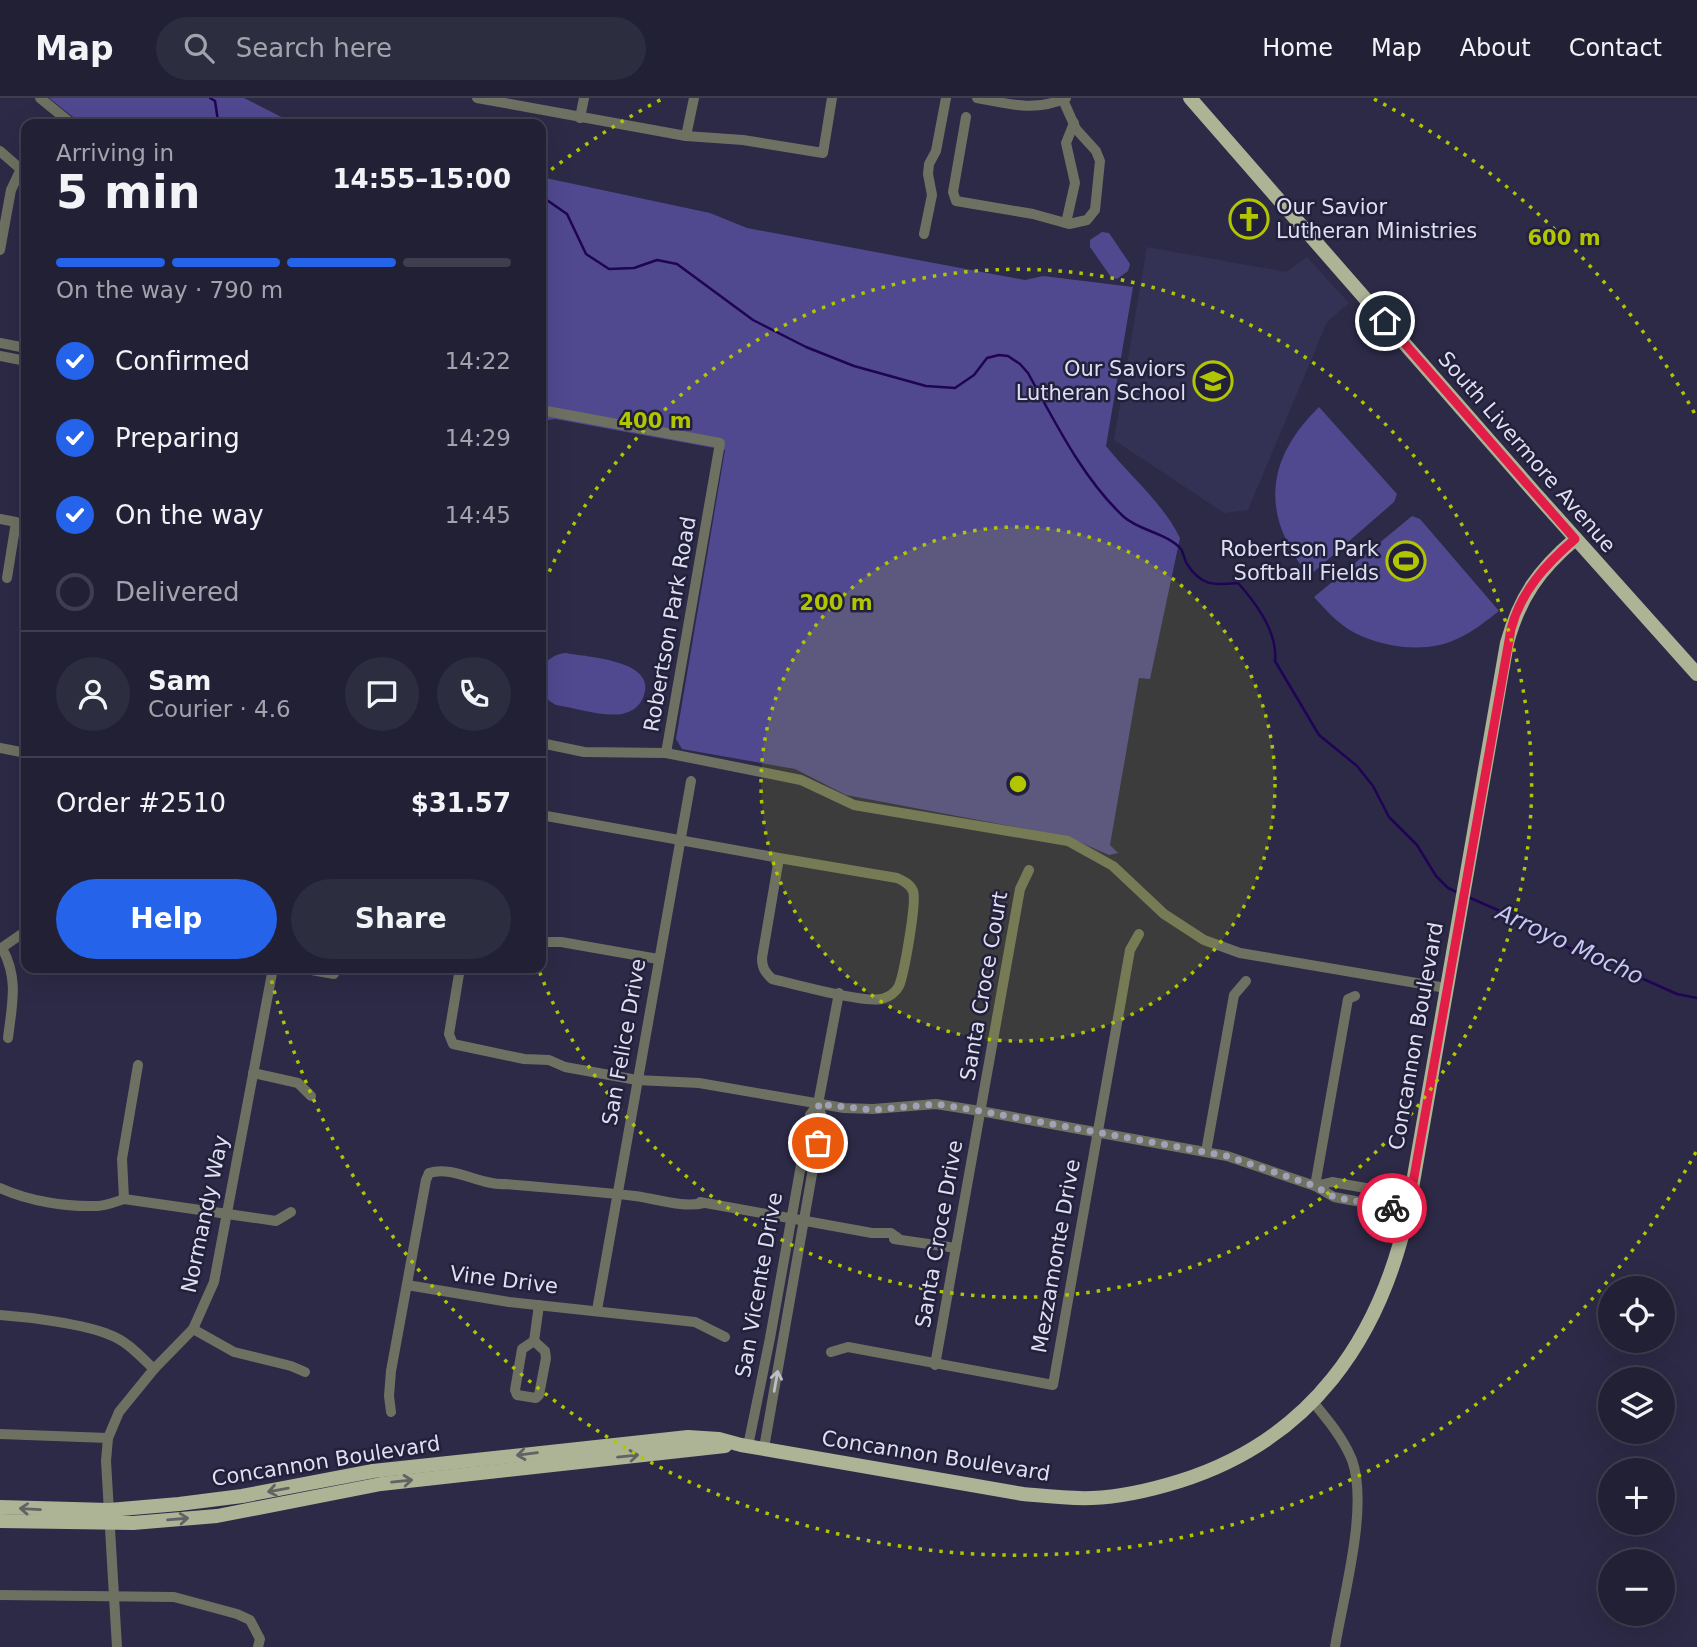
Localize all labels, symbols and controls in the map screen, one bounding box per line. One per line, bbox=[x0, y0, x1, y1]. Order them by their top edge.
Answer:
search box bbox=[156, 17, 646, 80]
text: Map bbox=[35, 29, 114, 68]
icon: search bbox=[180, 29, 218, 67]
text: Search here bbox=[236, 33, 392, 63]
text: Home bbox=[1262, 34, 1333, 62]
text: Map bbox=[1371, 34, 1422, 62]
text: About bbox=[1460, 34, 1531, 62]
text: Contact bbox=[1569, 34, 1662, 62]
text: Arriving in bbox=[56, 140, 174, 166]
text: 14:55–15:00 bbox=[332, 164, 511, 194]
text: 5 min bbox=[56, 165, 200, 219]
place label: Our Savior Lutheran Ministries bbox=[1276, 195, 1477, 243]
church icon: Our Savior Lutheran Ministries bbox=[1228, 198, 1270, 240]
text: 600 m bbox=[1527, 226, 1601, 250]
text: On the way · 790 m bbox=[56, 277, 283, 303]
pin bbox=[1355, 291, 1415, 351]
icon: home bbox=[1366, 302, 1404, 340]
icon: check bbox=[56, 342, 94, 380]
text: Confirmed bbox=[115, 346, 250, 376]
street label: South Livermore Avenue bbox=[1433, 347, 1621, 557]
text: 14:22 bbox=[445, 348, 511, 374]
place label: Our Saviors Lutheran School bbox=[1016, 357, 1186, 405]
school or university icon: Our Saviors Lutheran School bbox=[1192, 360, 1234, 402]
text: 400 m bbox=[618, 409, 692, 433]
icon: check bbox=[56, 419, 94, 457]
text: Preparing bbox=[115, 423, 240, 453]
text: 14:29 bbox=[445, 425, 511, 451]
icon: check bbox=[56, 496, 94, 534]
text: On the way bbox=[115, 500, 264, 530]
text: 14:45 bbox=[445, 502, 511, 528]
street label: Robertson Park Road bbox=[639, 514, 701, 734]
place label: Robertson Park Softball Fields bbox=[1220, 537, 1380, 585]
sports icon: Robertson Park Softball Fields bbox=[1385, 540, 1427, 582]
text: Delivered bbox=[115, 577, 239, 607]
text: 200 m bbox=[799, 591, 873, 615]
button: person bbox=[56, 657, 130, 731]
button: chat bbox=[345, 657, 419, 731]
button: phone bbox=[437, 657, 511, 731]
text: Sam bbox=[148, 666, 211, 696]
text: Courier · 4.6 bbox=[148, 696, 291, 722]
centre of rings bbox=[1006, 772, 1030, 796]
text: Order #2510 bbox=[56, 788, 226, 818]
text: $31.57 bbox=[411, 788, 511, 818]
button: Help bbox=[56, 879, 277, 959]
button: Share bbox=[291, 879, 511, 959]
street label: Santa Croce Court bbox=[956, 889, 1012, 1083]
water label: Arroyo Mocho bbox=[1491, 898, 1648, 989]
street label: Concannon Boulevard bbox=[1384, 920, 1448, 1152]
street label: San Felice Drive bbox=[598, 957, 650, 1127]
pin bbox=[788, 1113, 848, 1173]
icon: bag bbox=[799, 1124, 837, 1162]
street label: Normandy Way bbox=[177, 1133, 233, 1295]
street label: Santa Croce Drive bbox=[911, 1138, 967, 1330]
street label: Mezzamonte Drive bbox=[1027, 1157, 1085, 1355]
courier bbox=[1357, 1173, 1427, 1243]
icon: bike bbox=[1373, 1189, 1411, 1227]
street label: San Vicente Drive bbox=[731, 1191, 787, 1379]
street label: Vine Drive bbox=[449, 1261, 559, 1299]
map controls bbox=[1598, 1276, 1675, 1626]
button: locate bbox=[1598, 1276, 1675, 1353]
button: layers bbox=[1598, 1367, 1675, 1444]
one-way arrow bbox=[770, 1370, 783, 1393]
street label: Concannon Boulevard bbox=[820, 1426, 1052, 1486]
street label: Concannon Boulevard bbox=[210, 1431, 442, 1491]
one-way arrow bbox=[516, 1447, 539, 1460]
one-way arrow bbox=[616, 1449, 639, 1462]
button: + bbox=[1598, 1458, 1675, 1535]
one-way arrow bbox=[390, 1475, 413, 1488]
one-way arrow bbox=[267, 1484, 290, 1497]
one-way arrow bbox=[19, 1503, 42, 1516]
one-way arrow bbox=[166, 1512, 189, 1525]
button: − bbox=[1598, 1549, 1675, 1626]

